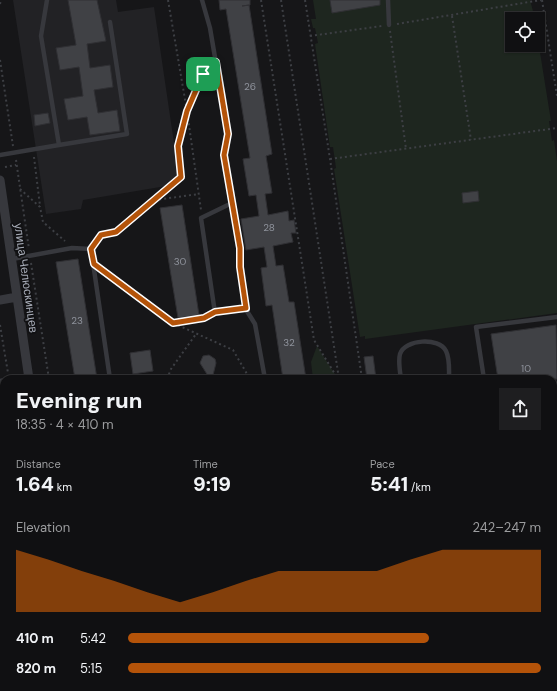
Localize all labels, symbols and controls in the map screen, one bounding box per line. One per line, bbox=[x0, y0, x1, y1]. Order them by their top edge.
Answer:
map controls bbox=[505, 12, 545, 52]
button: locate bbox=[505, 12, 545, 52]
pin bbox=[186, 57, 220, 91]
icon: arrive bbox=[192, 63, 214, 85]
house number: 26 bbox=[244, 80, 256, 93]
house number: 28 bbox=[263, 221, 275, 234]
street label: улица Челюскинцев bbox=[10, 222, 42, 334]
house number: 30 bbox=[174, 255, 187, 268]
house number: 23 bbox=[71, 314, 83, 327]
house number: 32 bbox=[283, 336, 295, 349]
house number: 10 bbox=[521, 362, 531, 375]
text: Evening run bbox=[16, 386, 142, 415]
button: share bbox=[499, 388, 541, 430]
text: 18:35 · 4 × 410 m bbox=[16, 416, 114, 433]
text: Distance bbox=[16, 457, 61, 471]
text: Time bbox=[193, 457, 218, 471]
text: Pace bbox=[370, 457, 395, 471]
text: 1.64 bbox=[16, 471, 54, 497]
text: 9:19 bbox=[193, 471, 231, 497]
text: 5:41 bbox=[370, 471, 408, 497]
text: km bbox=[54, 480, 72, 494]
text: /km bbox=[408, 480, 431, 494]
text: Elevation bbox=[16, 519, 70, 536]
text: 242–247 m bbox=[473, 519, 541, 536]
text: 410 m bbox=[16, 630, 54, 647]
text: 5:42 bbox=[80, 630, 106, 647]
text: 820 m bbox=[16, 660, 56, 677]
text: 5:15 bbox=[80, 660, 103, 677]

